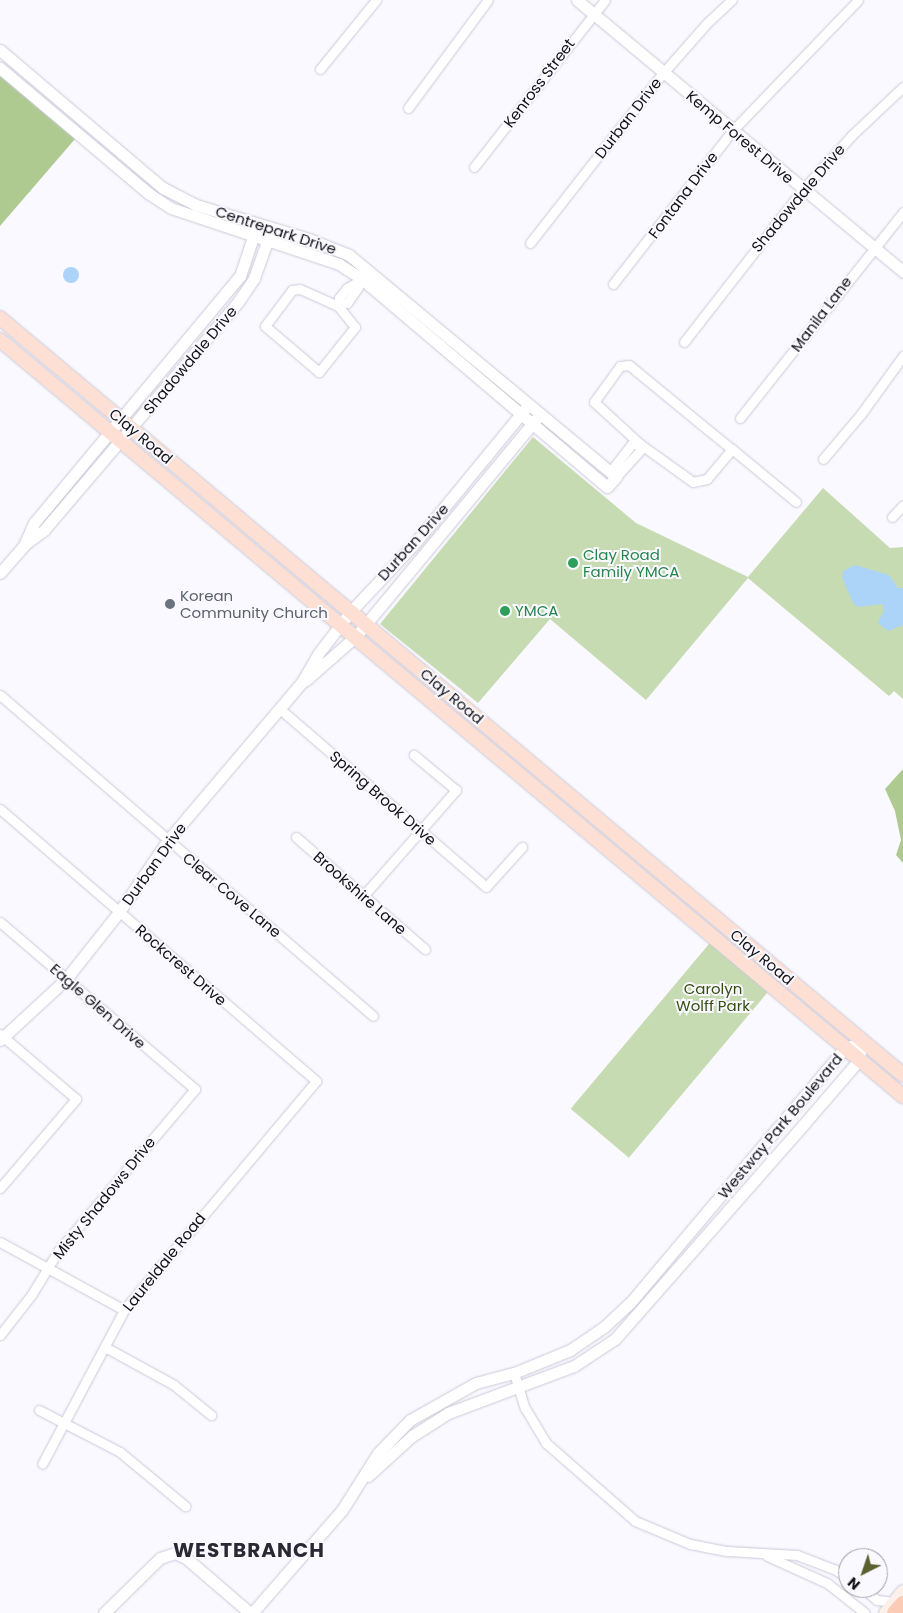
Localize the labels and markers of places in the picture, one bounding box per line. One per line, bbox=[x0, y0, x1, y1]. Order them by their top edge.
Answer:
place label: Clay Road Family YMCA bbox=[583, 545, 679, 580]
marker: Clay Road Family YMCA bbox=[567, 557, 579, 569]
place label: Korean Community Church bbox=[180, 586, 328, 621]
marker: Korean Community Church bbox=[164, 598, 176, 610]
place label: YMCA bbox=[515, 602, 558, 620]
marker: YMCA bbox=[499, 605, 511, 617]

